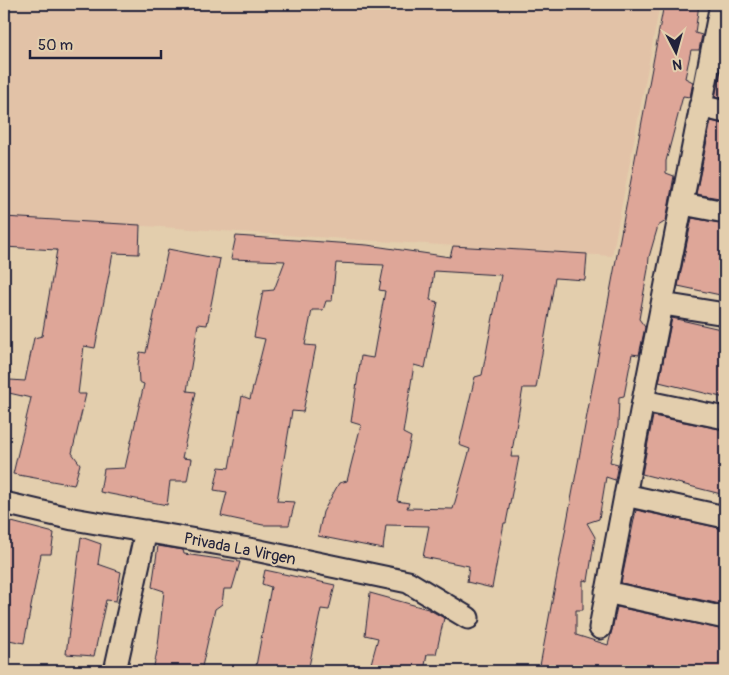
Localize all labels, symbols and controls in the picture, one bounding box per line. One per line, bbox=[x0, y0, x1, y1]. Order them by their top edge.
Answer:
scale bar bbox=[30, 28, 161, 60]
north arrow bbox=[652, 28, 702, 78]
text: 50 m bbox=[38, 36, 73, 55]
text: N bbox=[672, 55, 683, 73]
street label: Privada La Virgen bbox=[182, 528, 298, 570]

